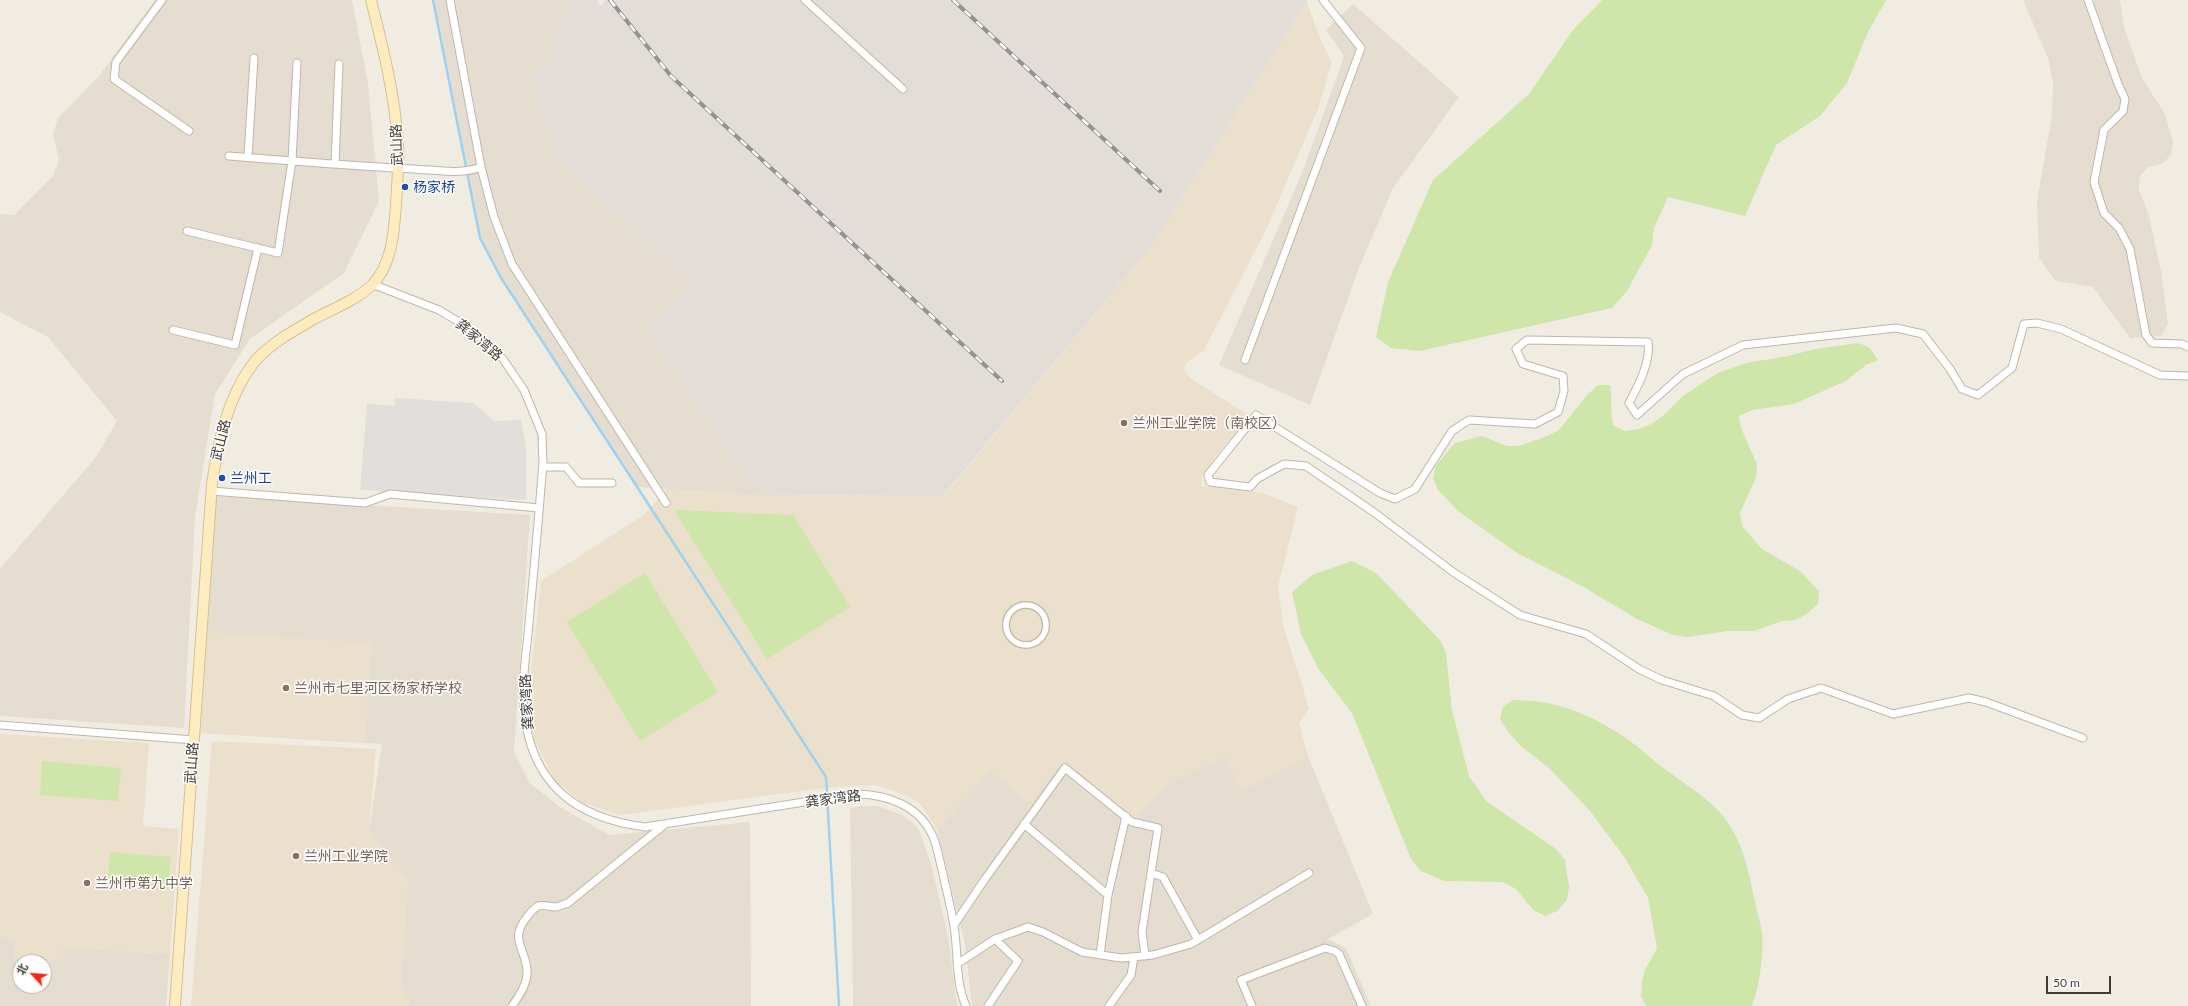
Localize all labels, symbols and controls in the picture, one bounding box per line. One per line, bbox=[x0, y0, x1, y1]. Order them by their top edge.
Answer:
street label: 武山路 bbox=[388, 124, 406, 166]
place label: 杨家桥 bbox=[413, 179, 455, 195]
marker: 杨家桥 bbox=[400, 182, 410, 192]
street label: 龚家湾路 bbox=[452, 316, 506, 364]
place label: 兰州工业学院（南校区） bbox=[1132, 415, 1286, 431]
street label: 武山路 bbox=[208, 418, 234, 462]
marker: 兰州工业学院（南校区） bbox=[1119, 418, 1129, 428]
place label: 兰州工 bbox=[230, 470, 272, 486]
marker: 兰州工 bbox=[217, 473, 227, 483]
street label: 龚家湾路 bbox=[517, 674, 537, 730]
place label: 兰州市七里河区杨家桥学校 bbox=[294, 680, 462, 696]
marker: 兰州市七里河区杨家桥学校 bbox=[281, 683, 291, 693]
street label: 武山路 bbox=[182, 741, 202, 785]
street label: 龚家湾路 bbox=[804, 787, 862, 811]
place label: 兰州工业学院 bbox=[304, 848, 388, 864]
marker: 兰州工业学院 bbox=[291, 851, 301, 861]
place label: 兰州市第九中学 bbox=[95, 875, 193, 891]
marker: 兰州市第九中学 bbox=[82, 878, 92, 888]
north arrow bbox=[12, 954, 52, 994]
text: 北 bbox=[13, 961, 30, 977]
scale bar bbox=[2048, 968, 2113, 994]
text: 50 m bbox=[2053, 975, 2080, 990]

